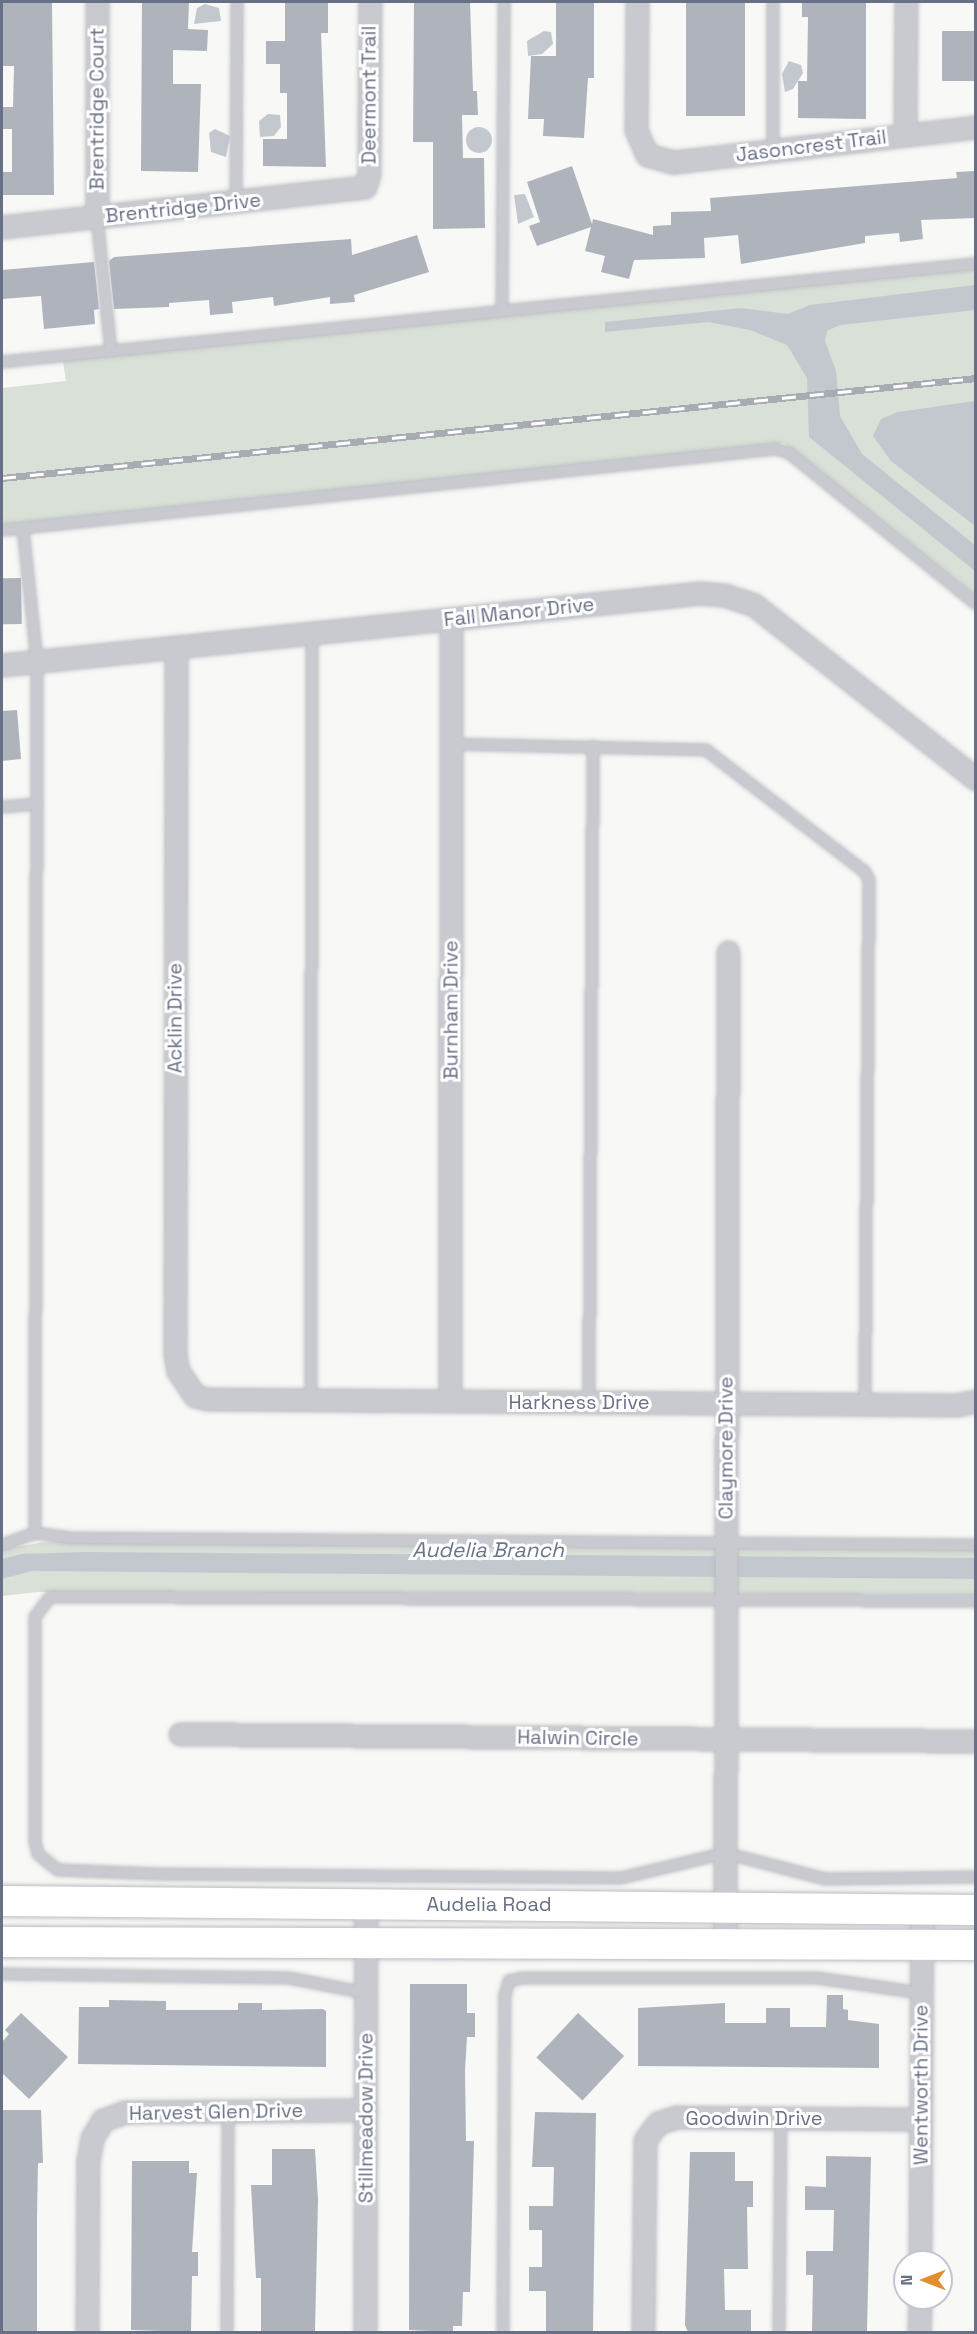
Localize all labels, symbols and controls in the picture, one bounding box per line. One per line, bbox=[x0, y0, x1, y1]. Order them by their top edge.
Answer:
street label: Deermont Trail bbox=[357, 25, 381, 165]
street label: Brentridge Court bbox=[85, 28, 109, 190]
street label: Jasoncrest Trail bbox=[734, 125, 888, 167]
street label: Brentridge Drive bbox=[104, 188, 262, 228]
street label: Fall Manor Drive bbox=[443, 592, 595, 632]
street label: Burnham Drive bbox=[439, 940, 463, 1080]
street label: Acklin Drive bbox=[163, 963, 187, 1073]
street label: Claymore Drive bbox=[714, 1377, 738, 1519]
street label: Harkness Drive bbox=[508, 1390, 650, 1414]
water label: Audelia Branch bbox=[412, 1537, 564, 1563]
street label: Halwin Circle bbox=[517, 1725, 639, 1751]
street label: Audelia Road bbox=[426, 1892, 552, 1916]
street label: Wentworth Drive bbox=[909, 2005, 933, 2165]
street label: Stillmeadow Drive bbox=[354, 2033, 378, 2203]
street label: Harvest Glen Drive bbox=[129, 2098, 303, 2126]
street label: Goodwin Drive bbox=[685, 2106, 823, 2130]
north arrow bbox=[893, 2250, 953, 2310]
text: N bbox=[896, 2275, 917, 2285]

